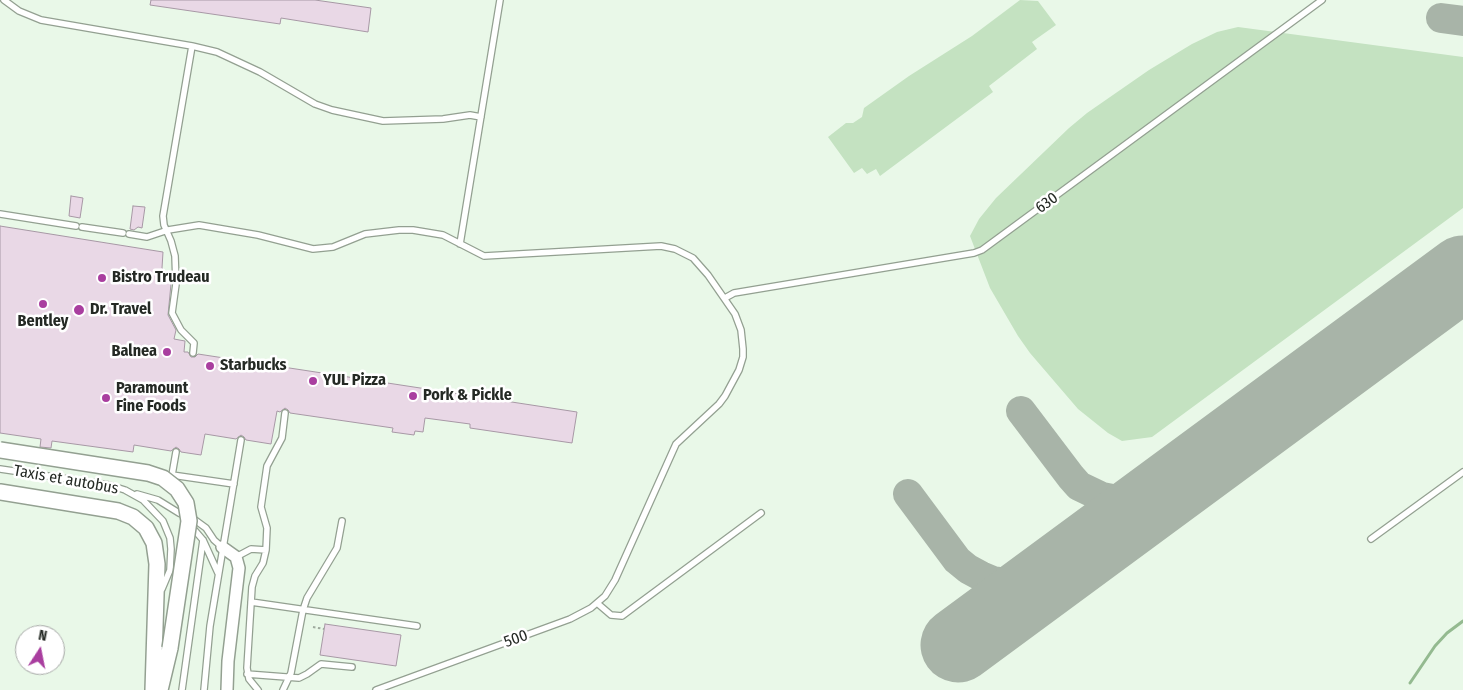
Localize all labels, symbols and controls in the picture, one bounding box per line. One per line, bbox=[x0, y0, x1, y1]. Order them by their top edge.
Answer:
street label: 630 bbox=[1032, 188, 1062, 218]
place label: Bistro Trudeau bbox=[112, 268, 209, 288]
marker: Bistro Trudeau bbox=[96, 272, 108, 284]
marker: Bentley bbox=[37, 298, 49, 310]
place label: Dr. Travel bbox=[90, 300, 151, 320]
marker: Dr. Travel bbox=[72, 303, 86, 317]
place label: Bentley bbox=[18, 312, 68, 332]
place label: Balnea bbox=[112, 342, 157, 362]
marker: Balnea bbox=[161, 346, 173, 358]
place label: Starbucks bbox=[220, 356, 287, 376]
marker: Starbucks bbox=[204, 360, 216, 372]
place label: YUL Pizza bbox=[323, 371, 386, 391]
marker: YUL Pizza bbox=[307, 375, 319, 387]
place label: Paramount Fine Foods bbox=[116, 379, 188, 417]
place label: Pork & Pickle bbox=[423, 386, 512, 406]
marker: Pork & Pickle bbox=[407, 390, 419, 402]
marker: Paramount Fine Foods bbox=[100, 392, 112, 404]
street label: Taxis et autobus bbox=[12, 461, 120, 499]
north arrow bbox=[15, 625, 65, 675]
street label: 500 bbox=[501, 626, 531, 652]
text: N bbox=[37, 627, 48, 645]

